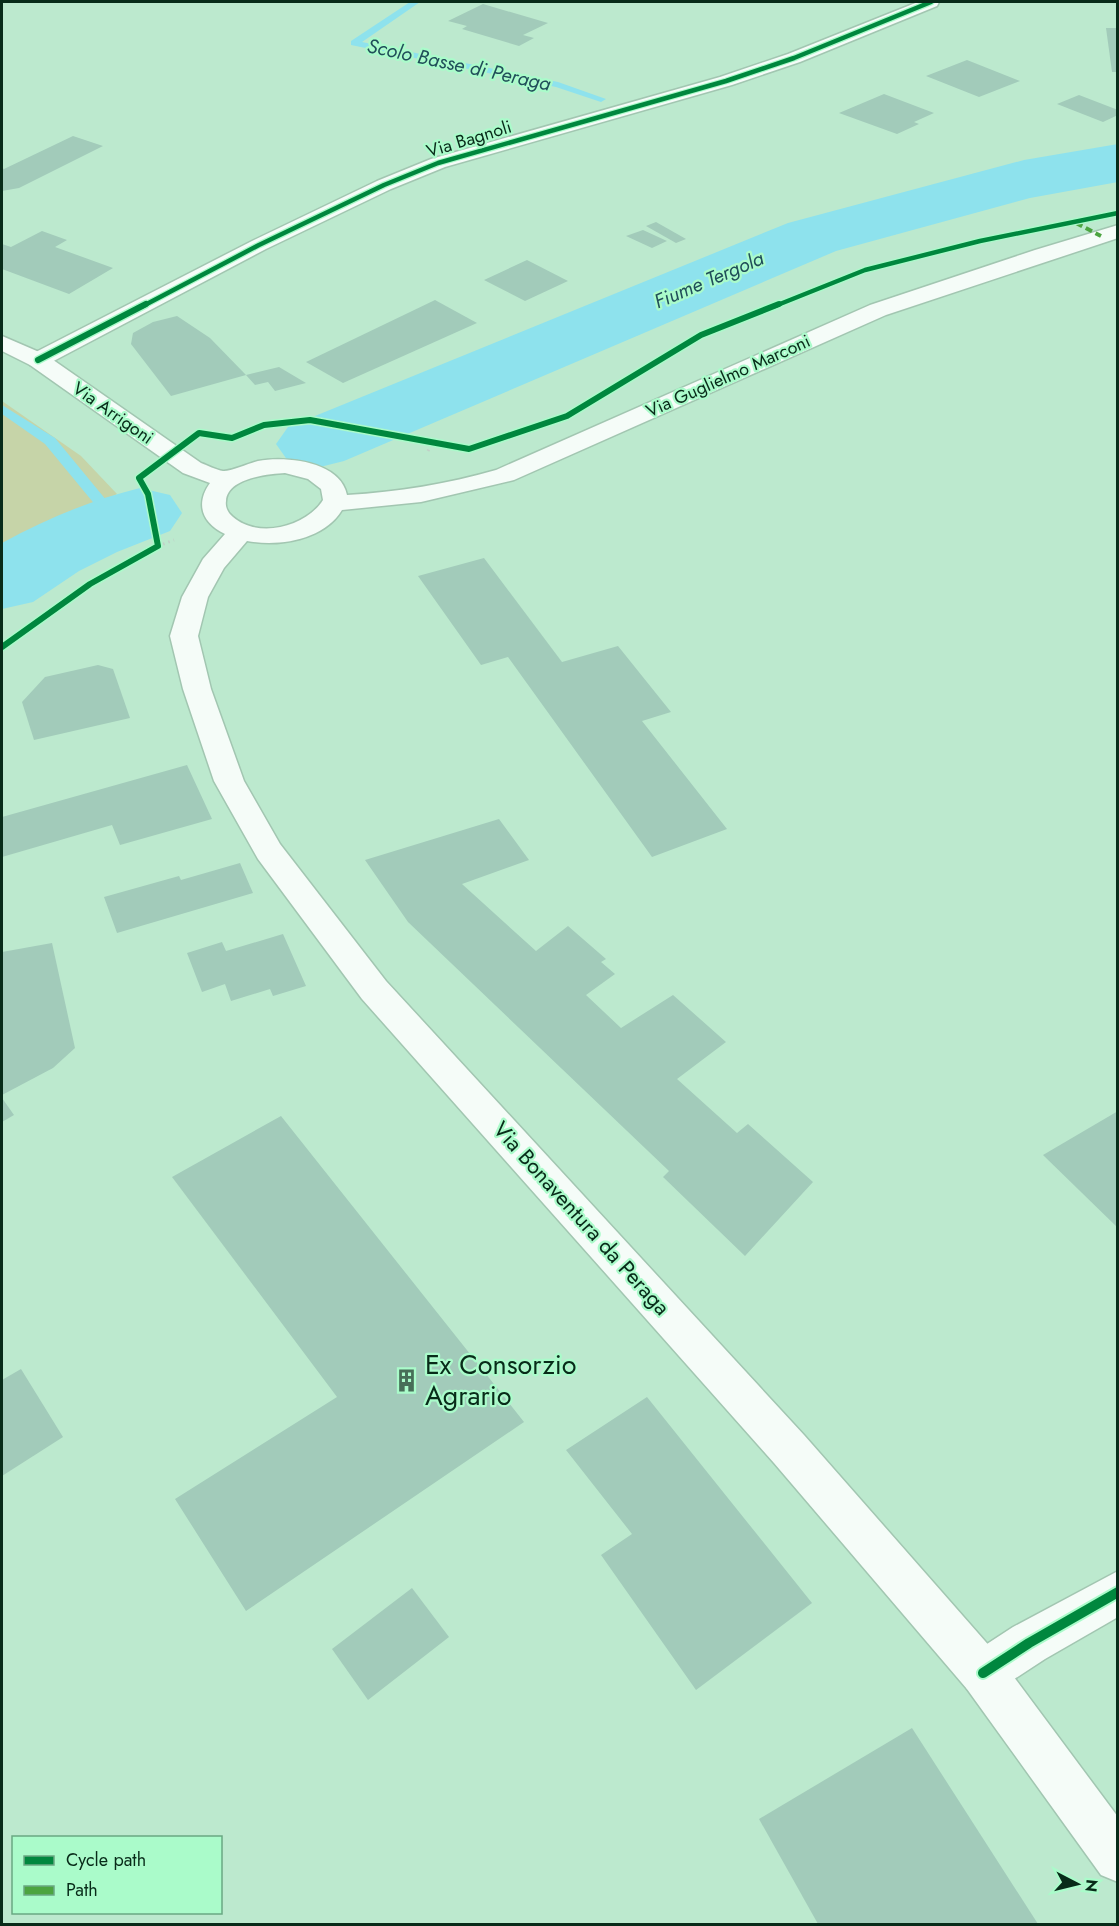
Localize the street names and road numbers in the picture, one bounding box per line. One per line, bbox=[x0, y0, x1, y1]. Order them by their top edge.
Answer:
street label: Via Bagnoli bbox=[423, 114, 515, 164]
street label: Via Guglielmo Marconi bbox=[642, 328, 814, 424]
street label: Via Arrigoni bbox=[67, 375, 159, 451]
street label: Via Bonaventura da Peraga bbox=[486, 1114, 678, 1322]

